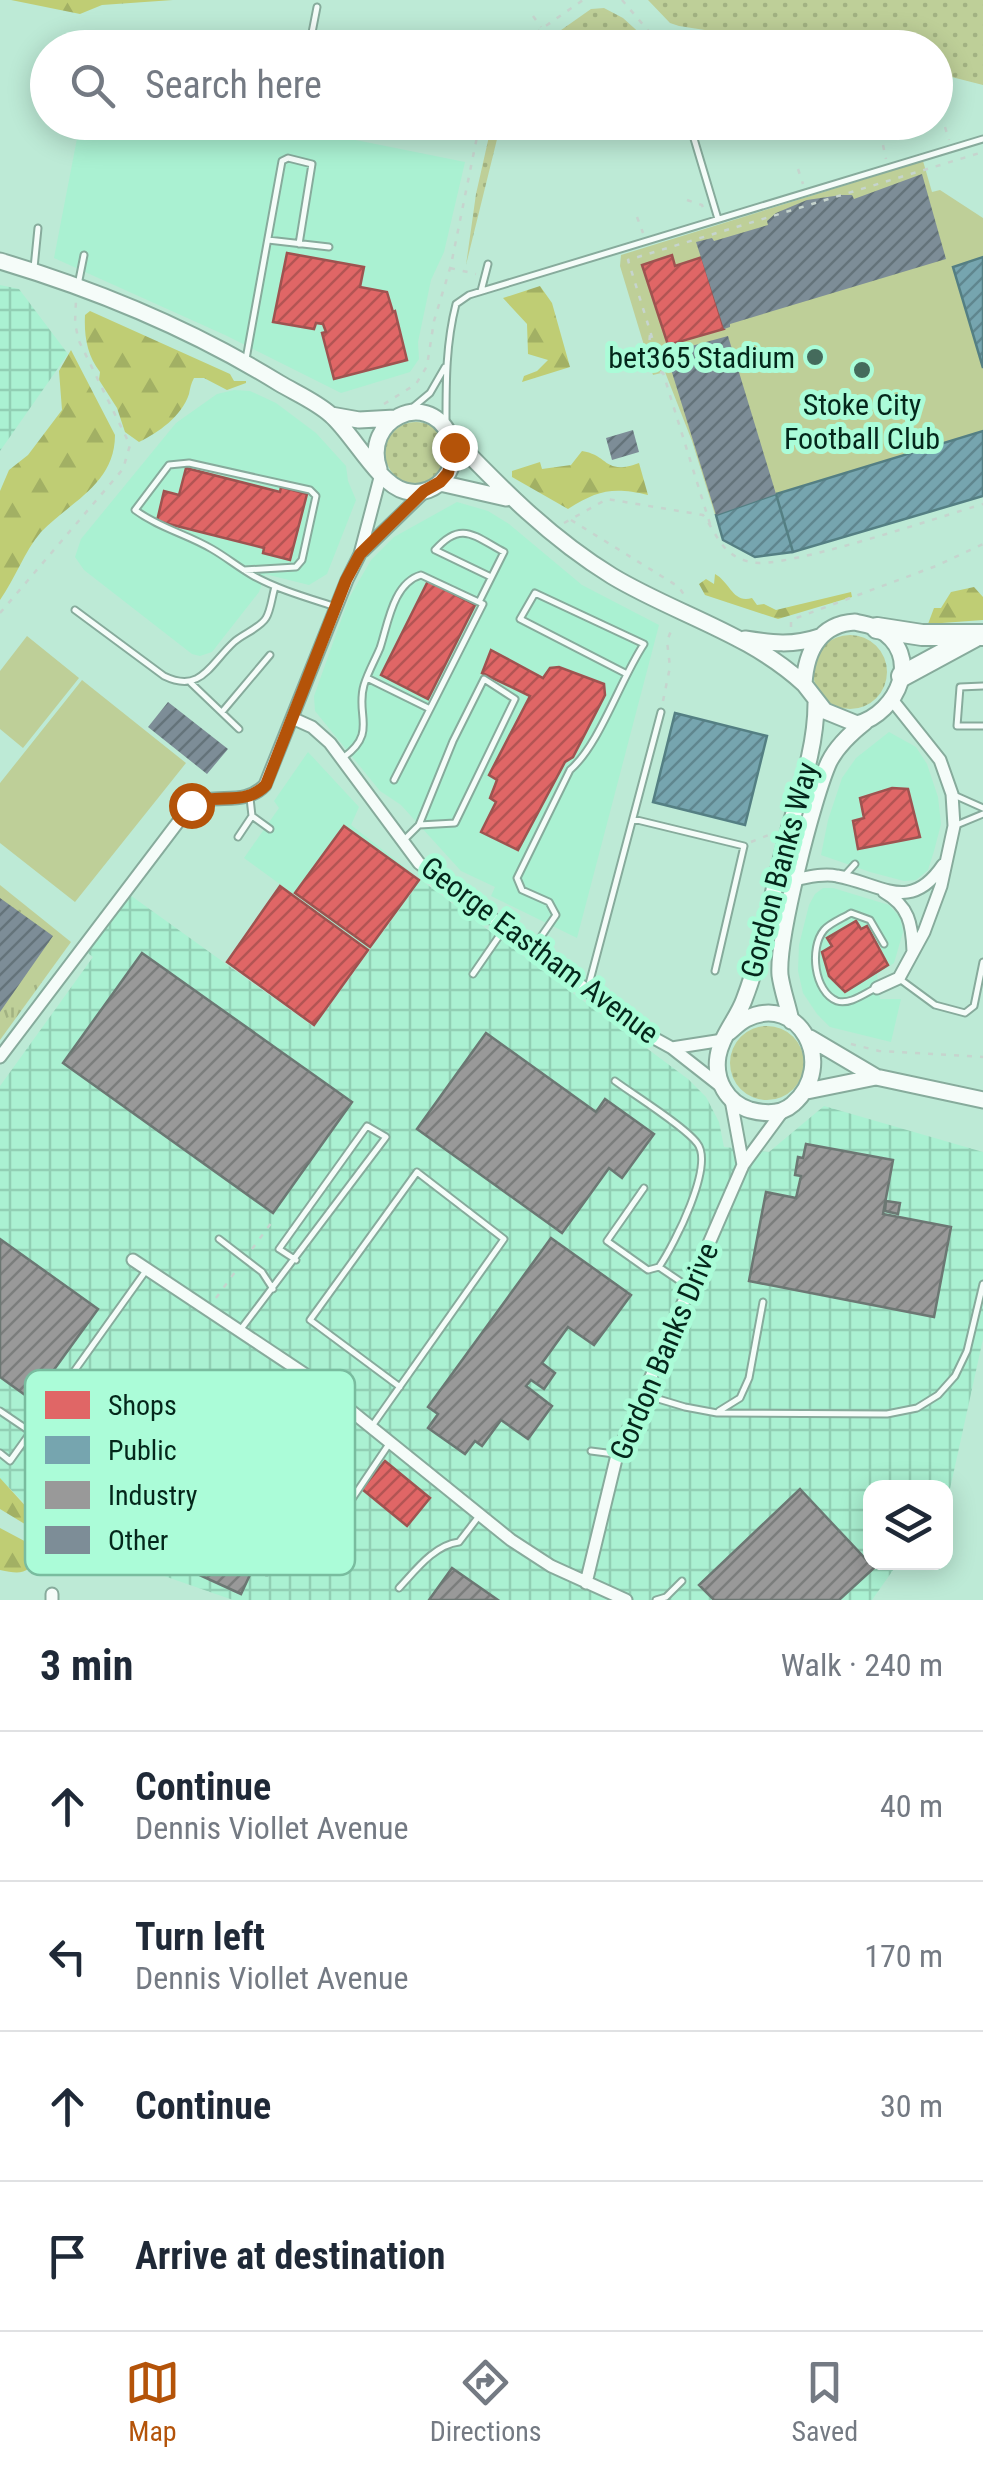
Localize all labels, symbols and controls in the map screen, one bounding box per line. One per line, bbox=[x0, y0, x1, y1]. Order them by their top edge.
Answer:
search box bbox=[30, 30, 953, 140]
icon: search bbox=[65, 58, 120, 113]
text: Search here bbox=[145, 63, 322, 107]
place label: bet365 Stadium bbox=[608, 340, 795, 375]
marker: bet365 Stadium bbox=[804, 346, 826, 368]
marker: Stoke City Football Club bbox=[851, 359, 873, 381]
place label: Stoke City Football Club bbox=[784, 387, 940, 456]
route end bbox=[432, 425, 478, 471]
street label: Gordon Banks Way bbox=[733, 759, 825, 981]
route start bbox=[169, 783, 215, 829]
street label: George Eastham Avenue bbox=[414, 849, 666, 1051]
street label: Gordon Banks Drive bbox=[603, 1237, 725, 1465]
legend bbox=[25, 1370, 355, 1575]
text: Shops bbox=[108, 1389, 177, 1422]
text: Public bbox=[108, 1434, 177, 1467]
text: Industry bbox=[108, 1479, 198, 1512]
map controls bbox=[863, 1480, 953, 1570]
button: layers bbox=[863, 1480, 953, 1570]
text: Other bbox=[108, 1524, 168, 1557]
text: 3 min bbox=[40, 1641, 133, 1690]
text: Walk · 240 m bbox=[781, 1646, 943, 1684]
text: Continue bbox=[135, 1765, 271, 1809]
icon: ahead bbox=[40, 1779, 95, 1834]
text: 40 m bbox=[880, 1787, 943, 1825]
text: Dennis Viollet Avenue bbox=[135, 1809, 409, 1847]
text: Turn left bbox=[135, 1915, 265, 1959]
icon: left bbox=[40, 1929, 95, 1984]
text: 170 m bbox=[864, 1937, 943, 1975]
text: Dennis Viollet Avenue bbox=[135, 1959, 409, 1997]
icon: ahead bbox=[40, 2079, 95, 2134]
text: Continue bbox=[135, 2084, 271, 2128]
text: 30 m bbox=[880, 2087, 943, 2125]
icon: arrive bbox=[40, 2229, 95, 2284]
text: Arrive at destination bbox=[135, 2234, 445, 2278]
tab: Map bbox=[125, 2355, 180, 2448]
tab: Directions bbox=[430, 2355, 542, 2448]
tab: Saved bbox=[791, 2355, 858, 2448]

